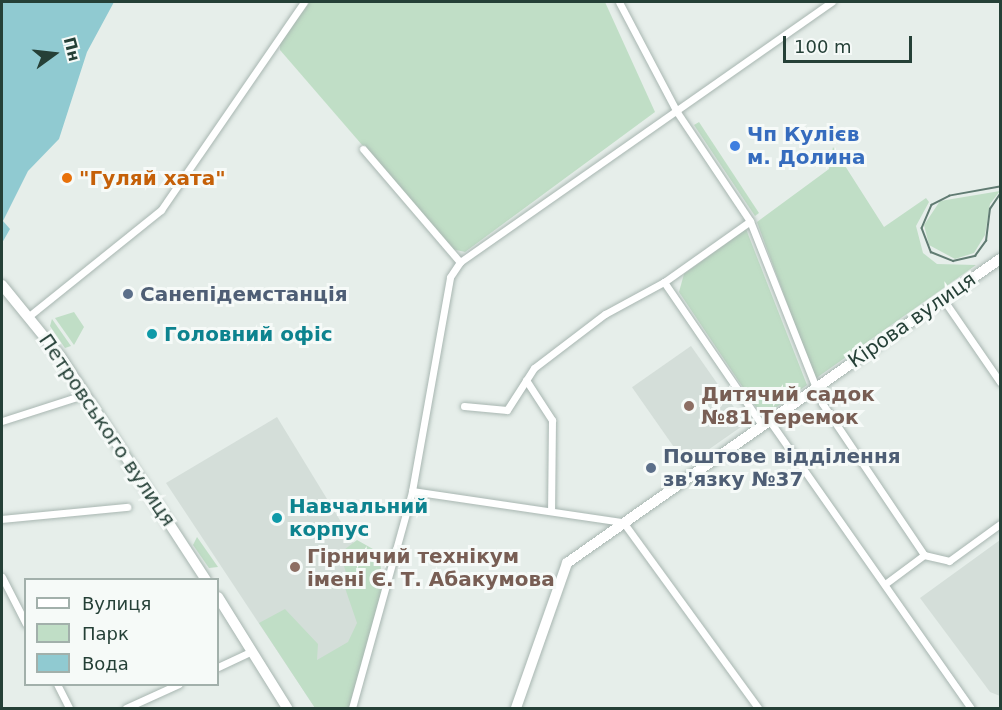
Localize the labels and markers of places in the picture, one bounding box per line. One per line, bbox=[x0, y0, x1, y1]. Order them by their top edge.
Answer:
place label: Чп Кулієв м. Долина bbox=[747, 122, 865, 169]
marker: Чп Кулієв м. Долина bbox=[728, 139, 742, 153]
place label: "Гуляй хата" bbox=[79, 166, 226, 190]
marker: "Гуляй хата" bbox=[60, 171, 74, 185]
place label: Санепідемстанція bbox=[140, 282, 348, 306]
marker: Санепідемстанція bbox=[121, 287, 135, 301]
place label: Головний офіс bbox=[164, 322, 333, 346]
marker: Головний офіс bbox=[145, 327, 159, 341]
place label: Дитячий садок №81 Теремок bbox=[701, 382, 875, 429]
marker: Дитячий садок №81 Теремок bbox=[682, 399, 696, 413]
place label: Поштове відділення зв'язку №37 bbox=[663, 444, 901, 491]
marker: Поштове відділення зв'язку №37 bbox=[644, 461, 658, 475]
place label: Навчальний корпус bbox=[289, 494, 428, 541]
marker: Навчальний корпус bbox=[270, 511, 284, 525]
place label: Гірничий технікум імені Є. Т. Абакумова bbox=[307, 544, 555, 591]
marker: Гірничий технікум імені Є. Т. Абакумова bbox=[288, 560, 302, 574]

